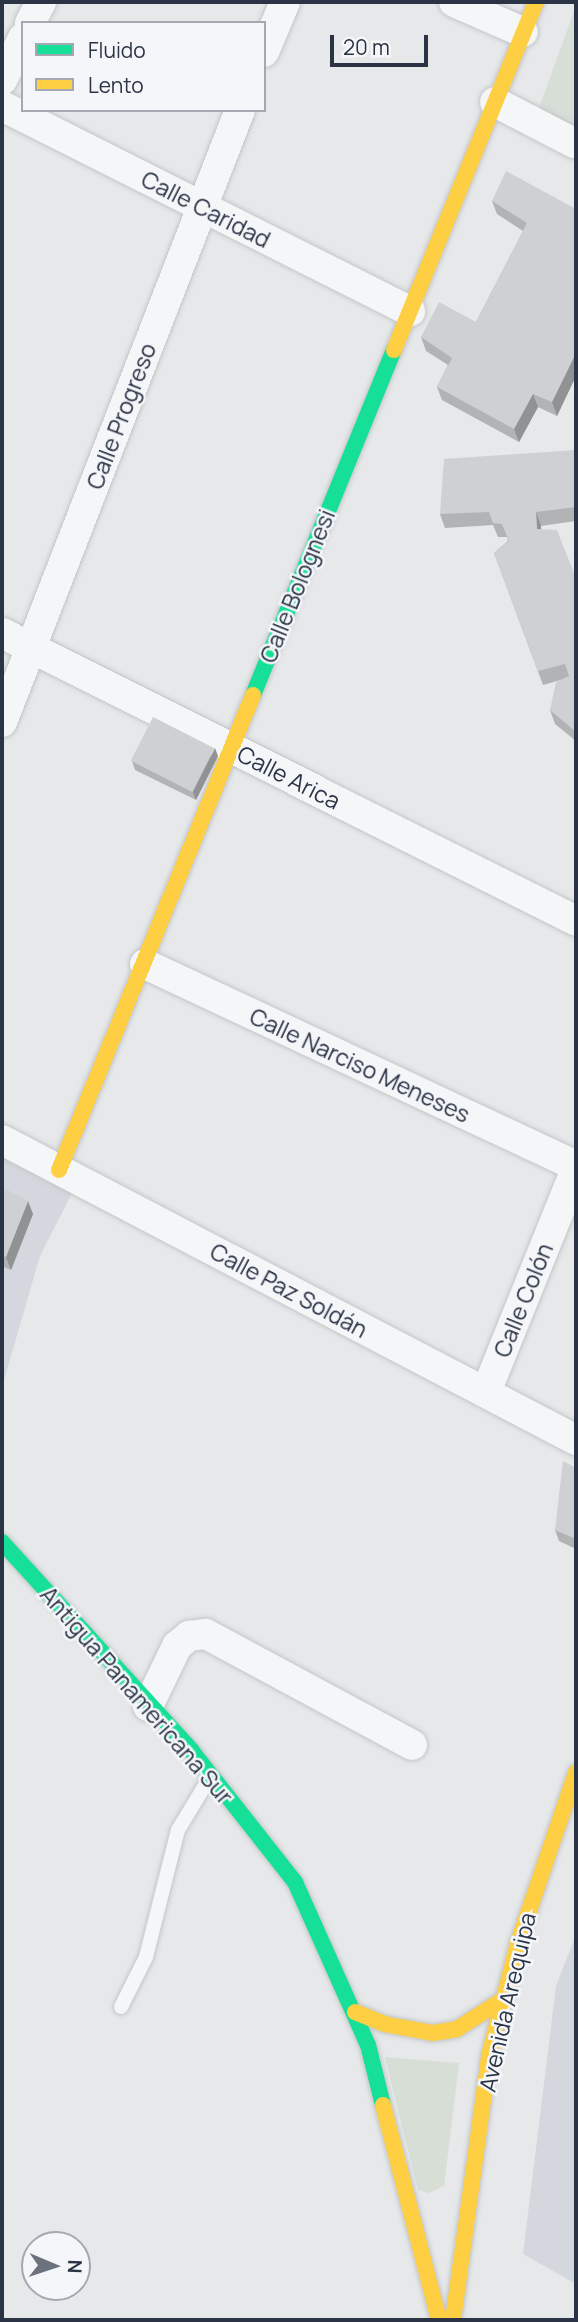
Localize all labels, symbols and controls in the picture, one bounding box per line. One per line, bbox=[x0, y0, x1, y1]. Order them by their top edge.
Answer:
legend bbox=[21, 21, 266, 112]
scale bar bbox=[333, 21, 431, 65]
text: 20 m bbox=[343, 33, 390, 61]
text: Fluido bbox=[88, 36, 146, 64]
text: Lento bbox=[88, 71, 144, 99]
street label: Calle Caridad bbox=[137, 165, 275, 253]
street label: Calle Progreso bbox=[80, 339, 162, 493]
street label: Calle Bolognesi bbox=[254, 505, 340, 667]
street label: Calle Arica bbox=[233, 739, 345, 815]
street label: Calle Narciso Meneses bbox=[246, 1002, 474, 1128]
street label: Calle Paz Soldán bbox=[206, 1237, 372, 1343]
street label: Calle Colón bbox=[488, 1239, 558, 1361]
street label: Antigua Panamericana Sur bbox=[35, 1581, 239, 1809]
street label: Avenida Arequipa bbox=[473, 1910, 541, 2094]
north arrow bbox=[21, 2231, 91, 2301]
text: N bbox=[62, 2259, 88, 2274]

